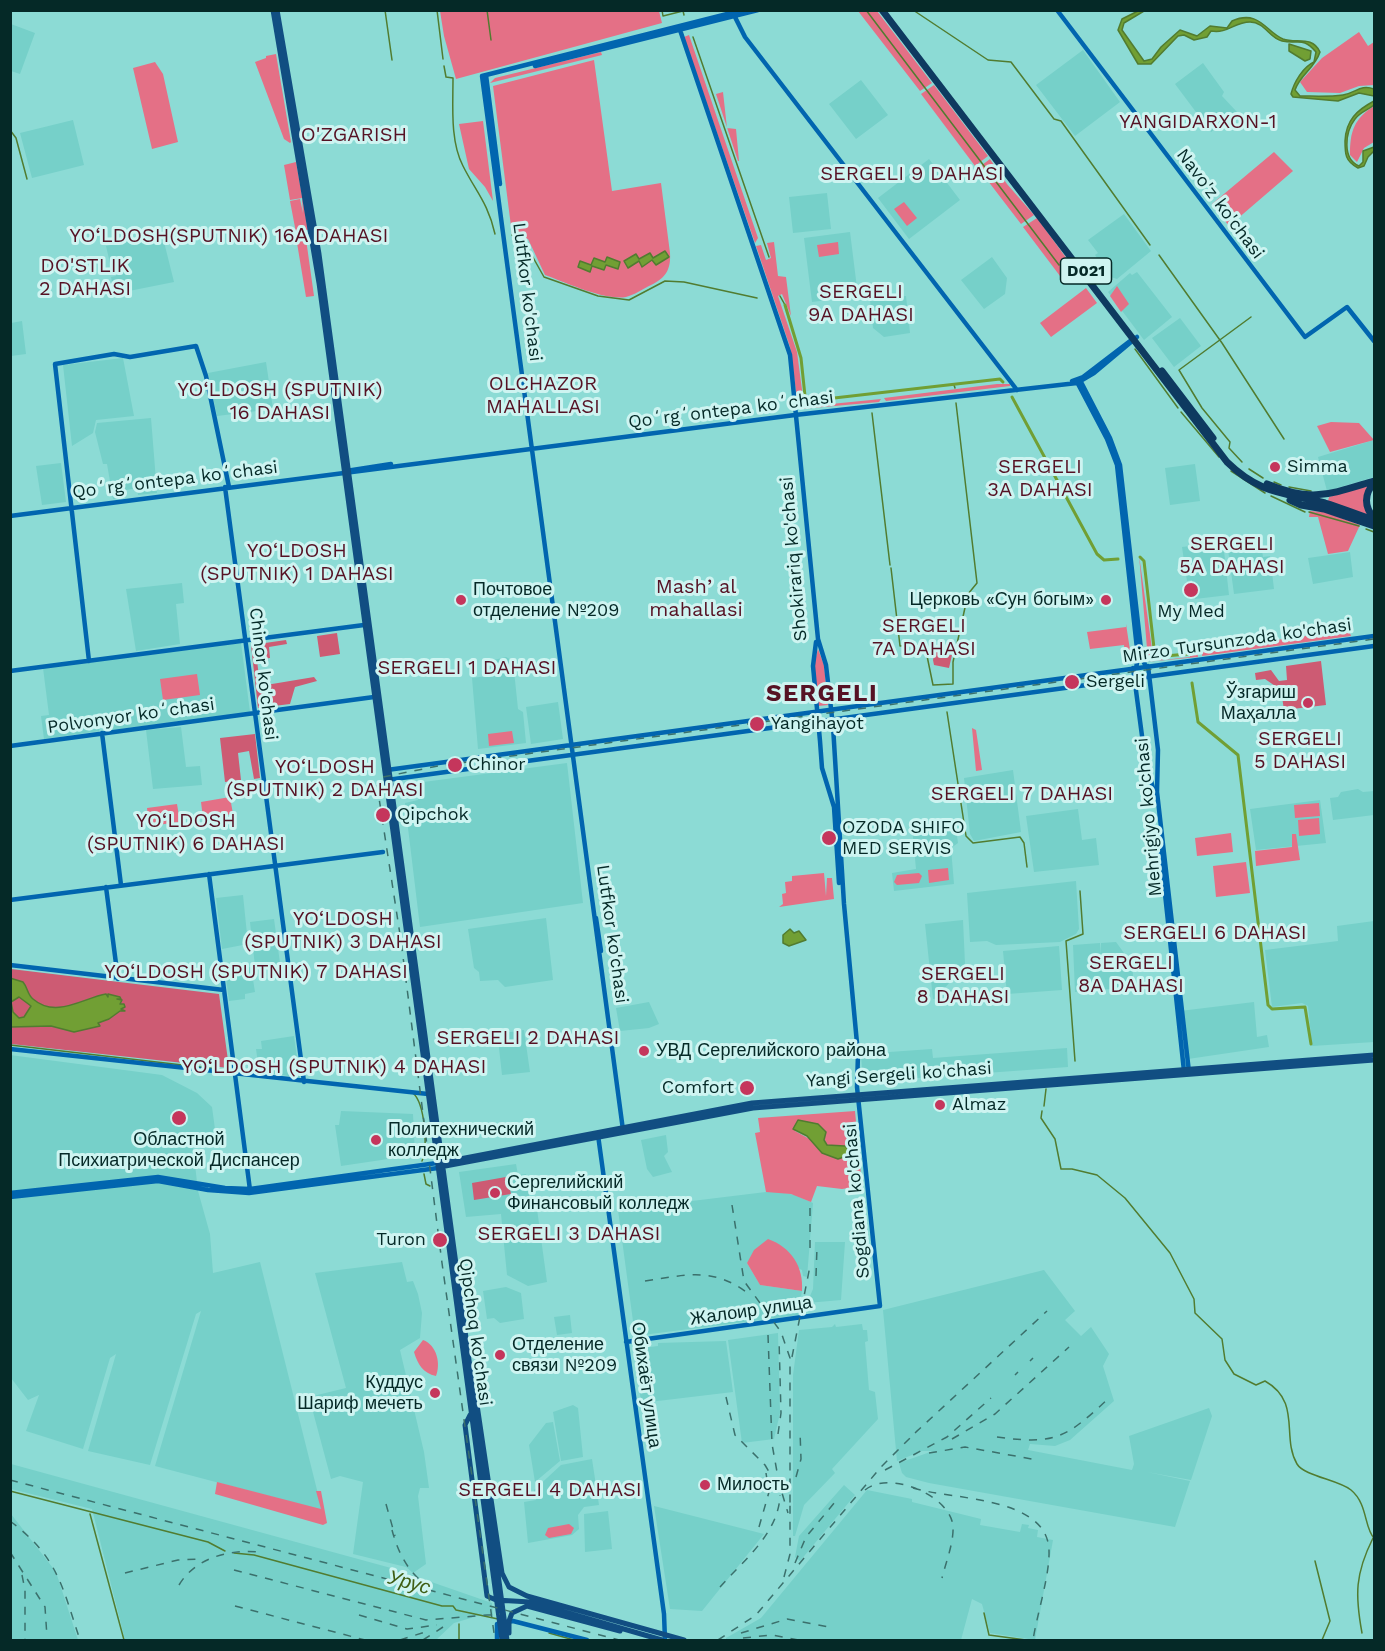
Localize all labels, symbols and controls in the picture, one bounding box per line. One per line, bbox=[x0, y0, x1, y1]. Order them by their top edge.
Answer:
district label: YANGIDARXON-1 bbox=[1110, 110, 1286, 134]
district label: O'ZGARISH bbox=[294, 123, 414, 147]
street label: Navo'z ko'chasi bbox=[1171, 145, 1269, 263]
district label: SERGELI 9 DAHASI bbox=[808, 162, 1016, 186]
street label: Lutfkor ko'chasi bbox=[508, 221, 546, 363]
district label: YO‘LDOSH(SPUTNIK) 16А DAHASI bbox=[49, 224, 409, 248]
district label: DO'STLIK 2 DAHASI bbox=[33, 254, 137, 301]
road number: D021 bbox=[1060, 258, 1112, 284]
district label: SERGELI 9A DAHASI bbox=[801, 280, 921, 327]
district label: OLCHAZOR MAHALLASI bbox=[479, 372, 607, 419]
district label: YO‘LDOSH (SPUTNIK) 16 DAHASI bbox=[164, 378, 396, 425]
street label: Qoʻrgʻontepa koʻchasi bbox=[627, 387, 835, 433]
district label: SERGELI 3A DAHASI bbox=[981, 455, 1099, 502]
place label: Simma bbox=[1287, 456, 1348, 478]
street label: Qoʻrgʻontepa koʻchasi bbox=[71, 457, 279, 503]
marker: Simma bbox=[1268, 460, 1282, 474]
street label: Shokirariq ko'chasi bbox=[776, 476, 812, 642]
district label: SERGELI 5A DAHASI bbox=[1173, 532, 1291, 579]
district label: YO‘LDOSH (SPUTNIK) 1 DAHASI bbox=[187, 539, 407, 586]
district label: Mashʼal mahallasi bbox=[643, 575, 749, 622]
place label: Почтовое отделение №209 bbox=[473, 579, 619, 622]
marker: My Med bbox=[1182, 581, 1200, 599]
place label: Церковь «Сун богым» bbox=[909, 589, 1094, 611]
marker: Почтовое отделение №209 bbox=[454, 593, 468, 607]
marker: Церковь «Сун богым» bbox=[1099, 593, 1113, 607]
place label: My Med bbox=[1157, 601, 1225, 623]
street label: Chinor ko'chasi bbox=[244, 606, 282, 742]
district label: SERGELI 7A DAHASI bbox=[865, 614, 983, 661]
street label: Mirzo Tursunzoda ko'chasi bbox=[1121, 614, 1353, 668]
district label: SERGELI 1 DAHASI bbox=[366, 656, 568, 680]
place label: Sergeli bbox=[1086, 671, 1145, 693]
marker: Sergeli bbox=[1063, 673, 1081, 691]
district label: SERGELI bbox=[766, 680, 878, 708]
place label: Ўзгариш Маҳалла bbox=[1221, 682, 1296, 724]
street label: Polvonyor koʻchasi bbox=[46, 694, 216, 738]
marker: Ўзгариш Маҳалла bbox=[1301, 696, 1315, 710]
place label: Yangihayot bbox=[771, 713, 864, 735]
marker: Yangihayot bbox=[748, 715, 766, 733]
district label: SERGELI 5 DAHASI bbox=[1248, 727, 1352, 774]
street label: Mehrigiyo ko'chasi bbox=[1131, 737, 1167, 897]
place label: Chinor bbox=[468, 754, 526, 776]
district label: YO‘LDOSH (SPUTNIK) 2 DAHASI bbox=[213, 755, 437, 802]
marker: Chinor bbox=[446, 756, 464, 774]
district label: SERGELI 7 DAHASI bbox=[919, 782, 1125, 806]
place label: Qipchok bbox=[397, 804, 469, 826]
marker: Qipchok bbox=[374, 806, 392, 824]
district label: YO‘LDOSH (SPUTNIK) 6 DAHASI bbox=[74, 809, 298, 856]
place label: OZODA SHIFO MED SERVIS bbox=[842, 817, 965, 860]
marker: OZODA SHIFO MED SERVIS bbox=[820, 829, 838, 847]
street label: Lutfkor ko'chasi bbox=[592, 863, 632, 1005]
district label: YO‘LDOSH (SPUTNIK) 3 DAHASI bbox=[231, 907, 455, 954]
district label: SERGELI 6 DAHASI bbox=[1111, 921, 1319, 945]
district label: SERGELI 8A DAHASI bbox=[1071, 951, 1191, 998]
district label: YO‘LDOSH (SPUTNIK) 7 DAHASI bbox=[84, 960, 428, 984]
district label: SERGELI 8 DAHASI bbox=[911, 962, 1015, 1009]
district label: SERGELI 2 DAHASI bbox=[425, 1026, 631, 1050]
place label: УВД Сергелийского района bbox=[656, 1040, 886, 1062]
marker: УВД Сергелийского района bbox=[637, 1044, 651, 1058]
district label: YO‘LDOSH (SPUTNIK) 4 DAHASI bbox=[161, 1055, 507, 1079]
street label: Yangi Sergeli ko'chasi bbox=[806, 1058, 992, 1092]
place label: Comfort bbox=[662, 1077, 734, 1099]
marker: Comfort bbox=[738, 1079, 756, 1097]
place label: Almaz bbox=[952, 1094, 1006, 1116]
marker: Almaz bbox=[933, 1098, 947, 1112]
marker: Областной Психиатрической Диспансер bbox=[170, 1109, 188, 1127]
place label: Политехнический колледж bbox=[388, 1119, 534, 1162]
street label: Sogdiana ko'chasi bbox=[839, 1123, 875, 1279]
place label: Областной Психиатрической Диспансер bbox=[58, 1129, 300, 1172]
marker: Политехнический колледж bbox=[369, 1133, 383, 1147]
place label: Сергелийский Финансовый колледж bbox=[507, 1172, 689, 1214]
marker: Сергелийский Финансовый колледж bbox=[488, 1186, 502, 1200]
district label: SERGELI 3 DAHASI bbox=[466, 1222, 672, 1246]
place label: Turon bbox=[376, 1229, 426, 1251]
marker: Turon bbox=[431, 1231, 449, 1249]
street label: Qipchoq ko'chasi bbox=[454, 1257, 496, 1407]
street label: Жалоир улица bbox=[688, 1292, 814, 1330]
street label: Обихаёт улица bbox=[626, 1321, 666, 1449]
place label: Отделение связи №209 bbox=[512, 1334, 617, 1376]
marker: Отделение связи №209 bbox=[493, 1348, 507, 1362]
place label: Куддус Шариф мечеть bbox=[297, 1372, 423, 1414]
marker: Куддус Шариф мечеть bbox=[428, 1386, 442, 1400]
place label: Милость bbox=[717, 1474, 789, 1496]
district label: SERGELI 4 DAHASI bbox=[446, 1478, 654, 1502]
marker: Милость bbox=[698, 1478, 712, 1492]
water label: Урус bbox=[385, 1566, 433, 1600]

